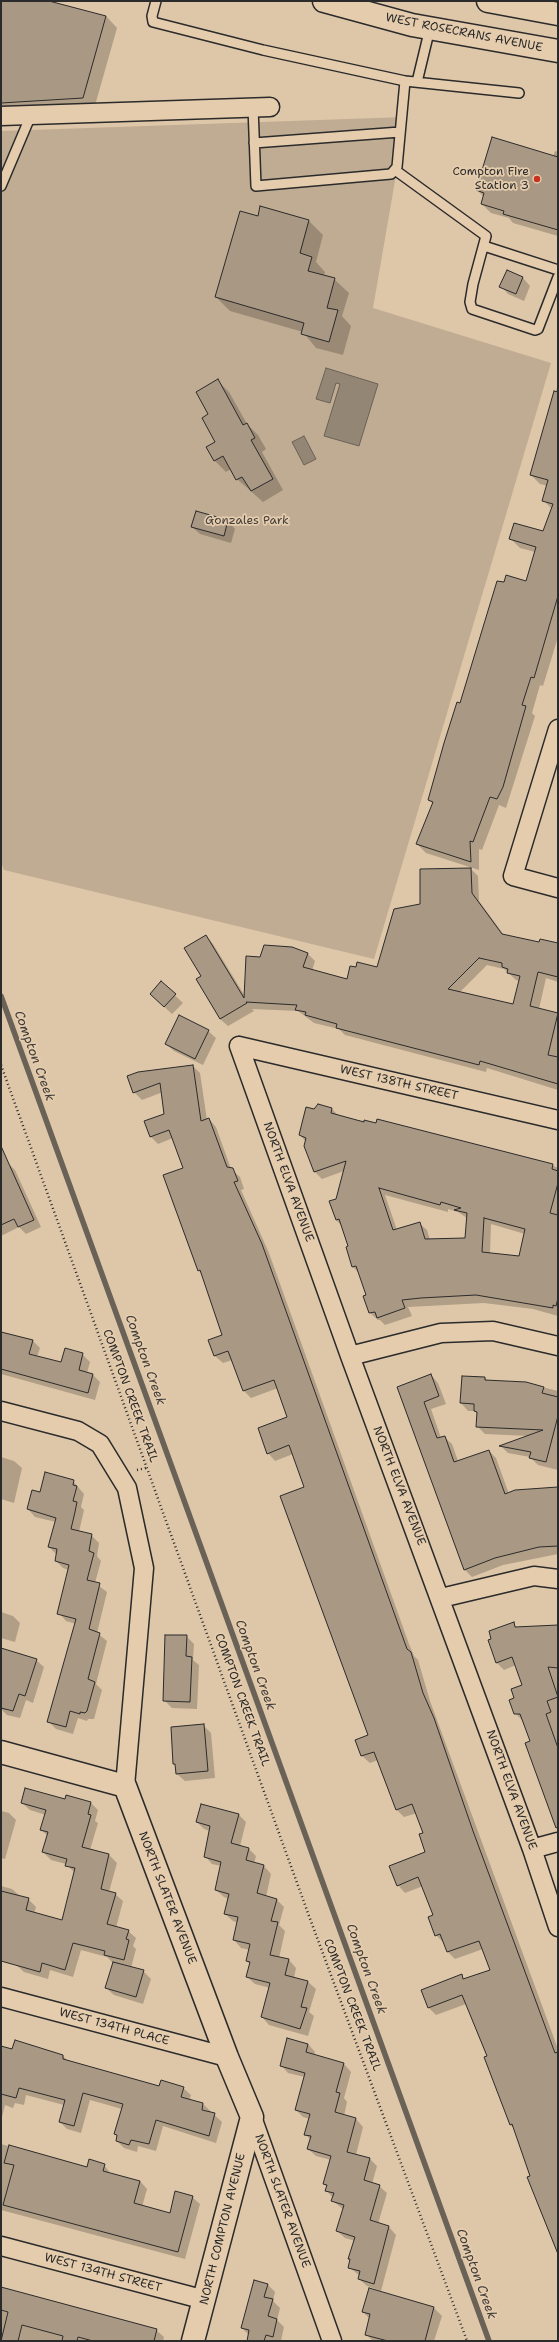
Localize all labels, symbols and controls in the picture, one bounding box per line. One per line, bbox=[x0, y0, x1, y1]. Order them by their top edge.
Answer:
street label: WEST ROSECRANS AVENUE bbox=[384, 11, 544, 55]
place label: Compton Fire Station 3 bbox=[453, 165, 529, 193]
marker: Compton Fire Station 3 bbox=[532, 174, 542, 184]
park label: Gonzales Park bbox=[205, 514, 289, 528]
water label: Compton Creek bbox=[10, 1009, 58, 1103]
street label: WEST 138TH STREET bbox=[338, 1062, 460, 1104]
street label: NORTH ELVA AVENUE bbox=[260, 1120, 316, 1244]
water label: Compton Creek bbox=[121, 1313, 169, 1407]
street label: COMPTON CREEK TRAIL bbox=[99, 1327, 161, 1465]
street label: NORTH ELVA AVENUE bbox=[370, 1424, 428, 1548]
water label: Compton Creek bbox=[231, 1618, 279, 1712]
street label: COMPTON CREEK TRAIL bbox=[211, 1631, 273, 1769]
street label: NORTH ELVA AVENUE bbox=[483, 1728, 539, 1852]
street label: NORTH SLATER AVENUE bbox=[135, 1829, 199, 1967]
water label: Compton Creek bbox=[342, 1922, 390, 2016]
street label: COMPTON CREEK TRAIL bbox=[320, 1937, 384, 2073]
street label: WEST 134TH PLACE bbox=[57, 2005, 171, 2049]
street label: NORTH SLATER AVENUE bbox=[251, 2132, 313, 2270]
street label: NORTH COMPTON AVENUE bbox=[197, 2152, 249, 2306]
water label: Compton Creek bbox=[452, 2227, 500, 2321]
street label: WEST 134TH STREET bbox=[43, 2250, 163, 2296]

